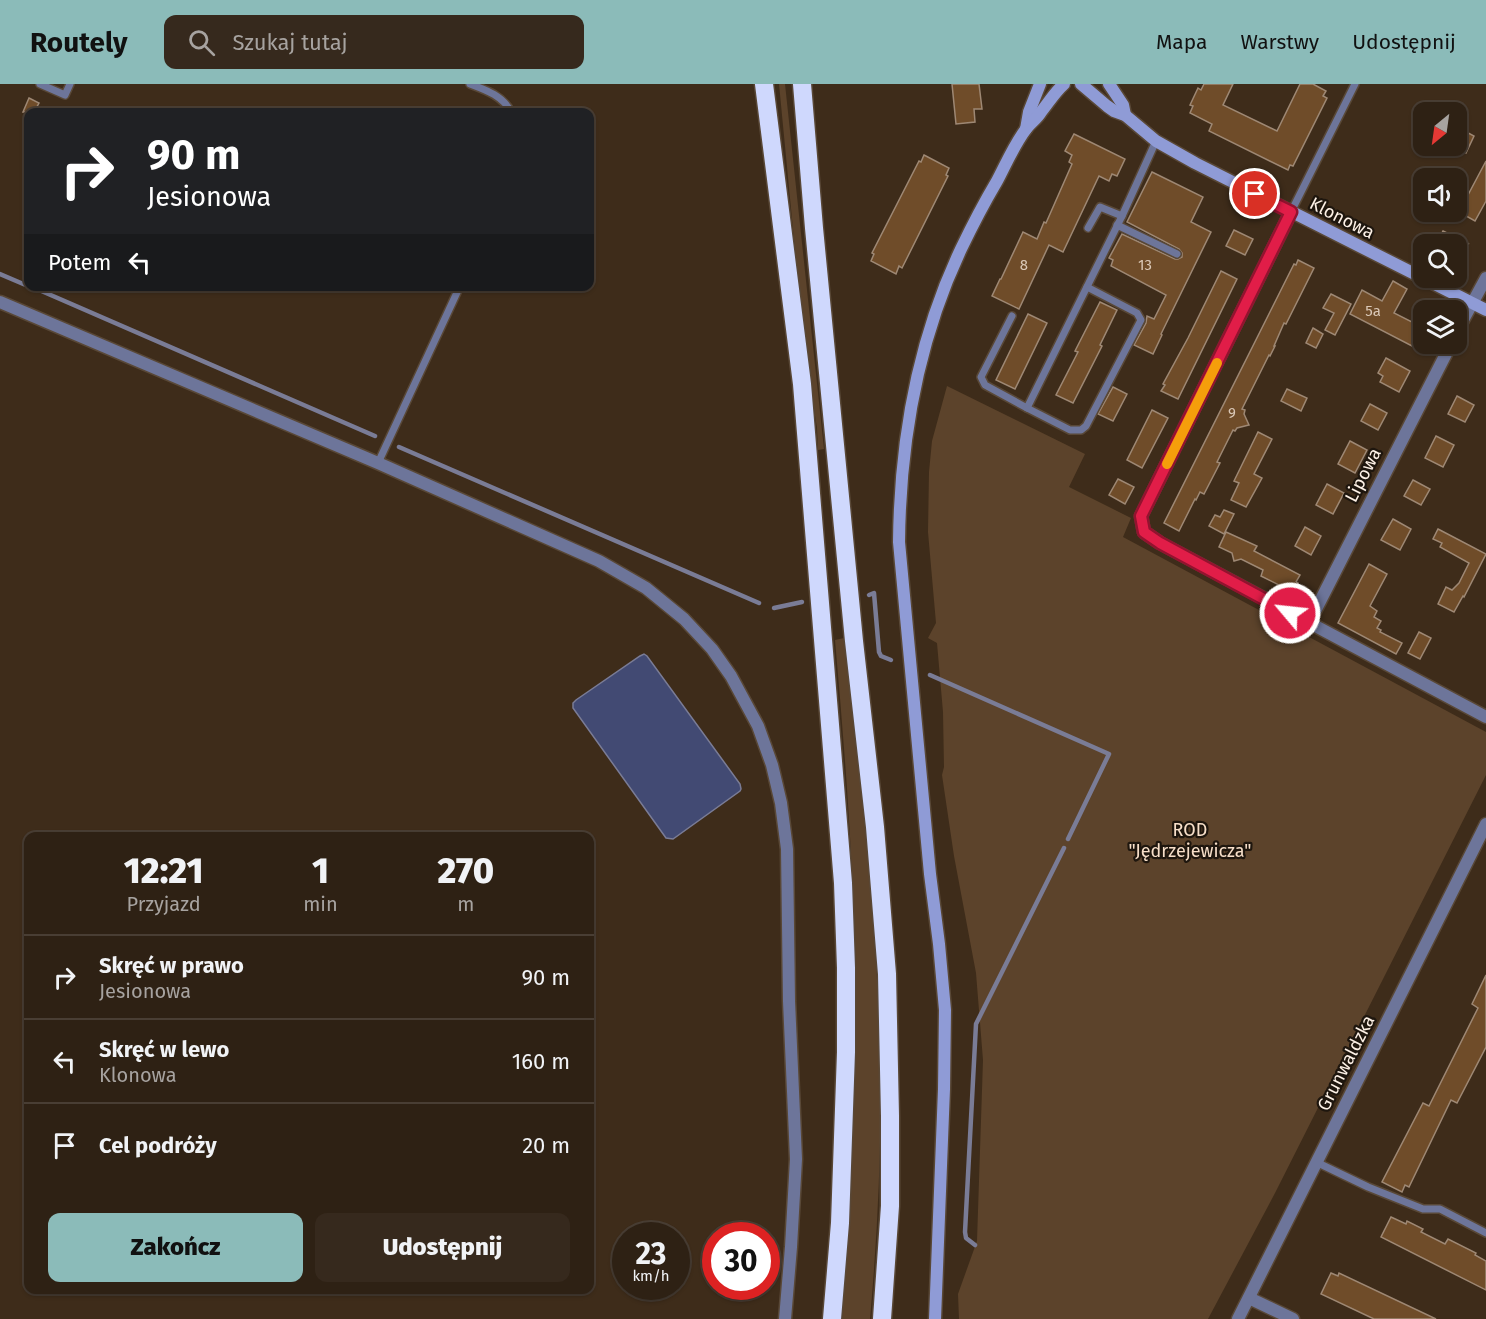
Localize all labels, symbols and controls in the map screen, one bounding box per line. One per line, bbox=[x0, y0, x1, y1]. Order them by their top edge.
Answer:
search box bbox=[164, 15, 584, 69]
text: Routely bbox=[30, 26, 128, 59]
icon: search bbox=[185, 26, 218, 59]
text: Szukaj tutaj bbox=[233, 29, 348, 56]
text: Mapa bbox=[1156, 29, 1207, 55]
text: Warstwy bbox=[1240, 29, 1319, 55]
text: Udostępnij bbox=[1352, 29, 1456, 55]
north arrow bbox=[1413, 102, 1467, 156]
map controls bbox=[1413, 102, 1467, 354]
text: 90 m bbox=[147, 130, 241, 180]
icon: right bbox=[48, 132, 126, 210]
pin bbox=[1229, 168, 1280, 219]
button: sound bbox=[1413, 168, 1467, 222]
icon: arrive bbox=[1238, 177, 1271, 210]
text: Jesionowa bbox=[147, 181, 271, 213]
street label: Klonowa bbox=[1306, 192, 1378, 244]
button: search bbox=[1413, 234, 1467, 288]
icon: left bbox=[123, 246, 156, 279]
text: Potem bbox=[48, 249, 111, 276]
house number: 8 bbox=[1020, 256, 1028, 274]
house number: 13 bbox=[1138, 256, 1152, 274]
button: layers bbox=[1413, 300, 1467, 354]
house number: 5a bbox=[1365, 302, 1381, 320]
house number: 9 bbox=[1228, 404, 1236, 422]
street label: Lipowa bbox=[1340, 444, 1386, 506]
position arrow bbox=[1258, 581, 1322, 645]
park label: ROD "Jędrzejewicza" bbox=[1128, 819, 1252, 862]
text: 12:21 bbox=[124, 849, 203, 893]
text: 1 bbox=[312, 849, 329, 893]
text: 270 bbox=[438, 849, 494, 893]
text: Przyjazd bbox=[126, 892, 201, 916]
text: min bbox=[303, 892, 338, 916]
text: m bbox=[457, 892, 474, 916]
text: Skręć w prawo bbox=[99, 952, 244, 979]
icon: right bbox=[48, 961, 81, 994]
text: 90 m bbox=[521, 964, 570, 991]
text: Jesionowa bbox=[99, 979, 191, 1003]
street label: Grunwaldzka bbox=[1313, 1012, 1379, 1114]
text: Skręć w lewo bbox=[99, 1036, 229, 1063]
icon: left bbox=[48, 1045, 81, 1078]
text: 160 m bbox=[512, 1048, 570, 1075]
text: Klonowa bbox=[99, 1063, 177, 1087]
icon: arrive bbox=[48, 1129, 81, 1162]
text: Cel podróży bbox=[99, 1132, 217, 1159]
text: 20 m bbox=[522, 1132, 570, 1159]
button: Zakończ bbox=[48, 1213, 303, 1282]
button: Udostępnij bbox=[315, 1213, 570, 1282]
speed limit sign: 30 bbox=[702, 1222, 780, 1300]
text: 23 bbox=[636, 1236, 666, 1272]
text: km/h bbox=[632, 1267, 670, 1285]

